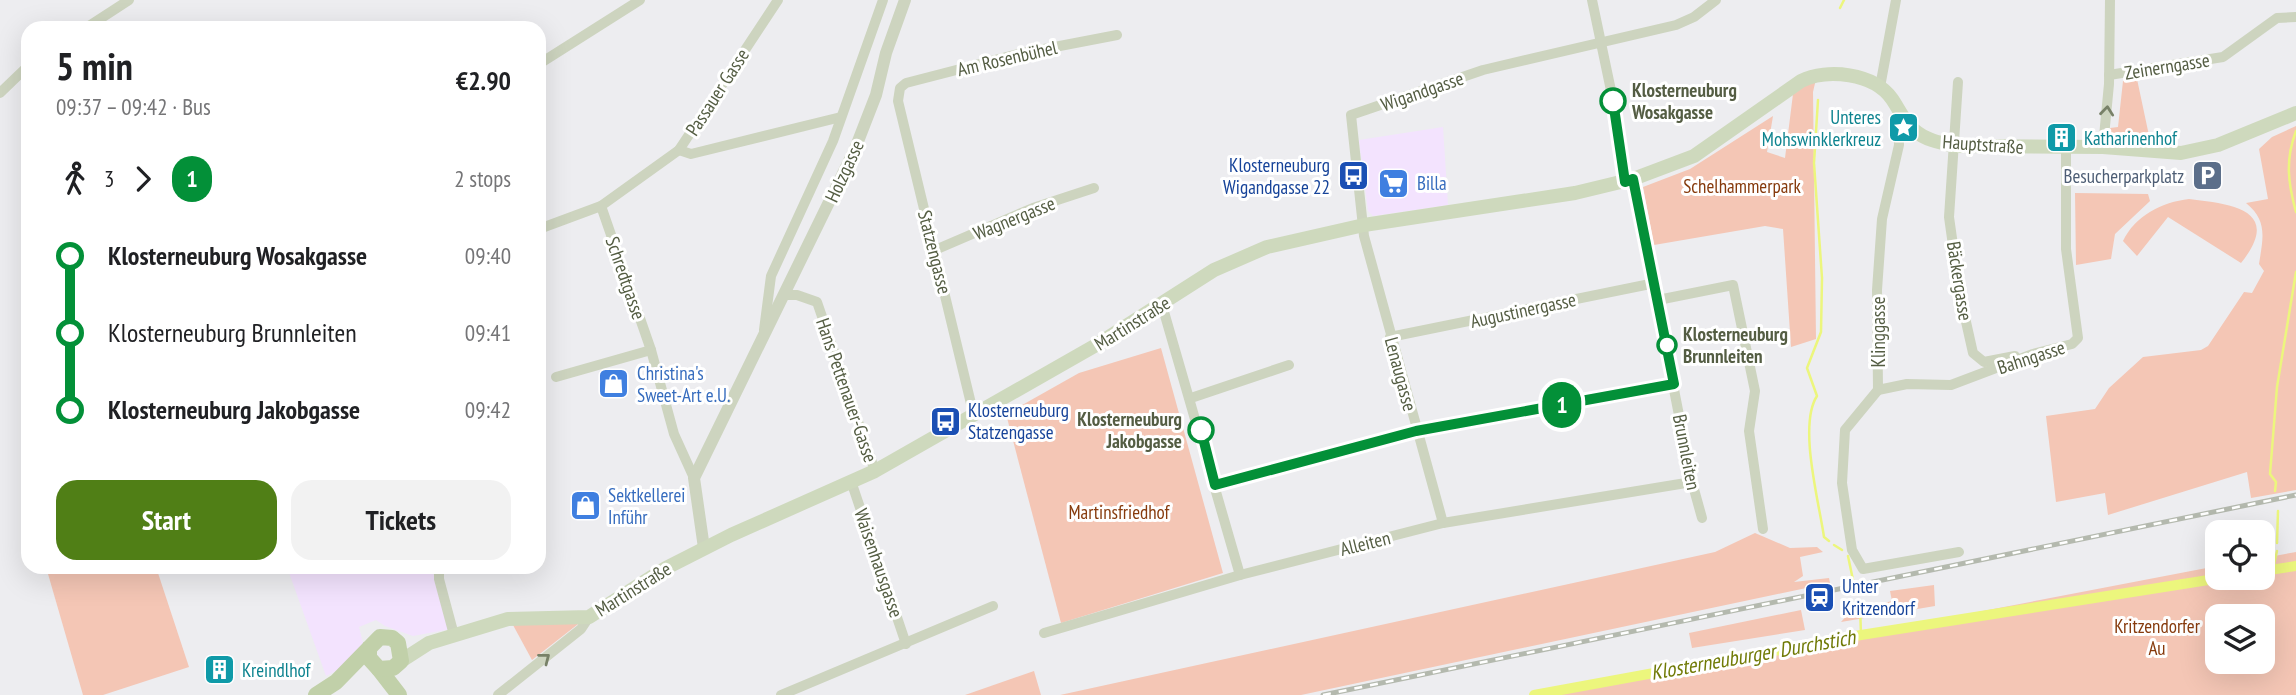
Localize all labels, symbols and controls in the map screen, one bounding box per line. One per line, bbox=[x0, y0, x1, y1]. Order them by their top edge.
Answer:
street label: Am Rosenbühel bbox=[955, 35, 1060, 81]
text: 5 min bbox=[56, 41, 133, 90]
street label: Passauer Gasse bbox=[680, 44, 754, 140]
street label: Zeinerngasse bbox=[2123, 47, 2211, 85]
text: €2.90 bbox=[456, 64, 511, 97]
street label: Wigandgasse bbox=[1378, 66, 1467, 116]
place label: Klosterneuburg Wosakgasse bbox=[1631, 78, 1737, 124]
marker: Klosterneuburg Wosakgasse bbox=[1600, 88, 1626, 114]
text: 09:37 – 09:42 · Bus bbox=[56, 92, 211, 121]
place label: Unteres Mohswinklerkreuz bbox=[1762, 105, 1881, 151]
one-way arrow bbox=[2099, 105, 2114, 116]
place icon: Unteres Mohswinklerkreuz bbox=[1887, 111, 1921, 145]
building icon: Katharinenhof bbox=[2044, 121, 2078, 155]
place label: Katharinenhof bbox=[2084, 126, 2178, 150]
street label: Hauptstraße bbox=[1942, 129, 2024, 159]
street label: Holzgasse bbox=[819, 136, 869, 206]
place label: Klosterneuburg Wigandgasse 22 bbox=[1223, 153, 1330, 199]
bus stop icon: Klosterneuburg Wigandgasse 22 bbox=[1336, 159, 1370, 193]
parking icon: Besucherparkplatz bbox=[2190, 159, 2224, 193]
icon: walk bbox=[56, 160, 94, 198]
icon: forward bbox=[124, 160, 162, 198]
text: 1 bbox=[186, 163, 198, 194]
text: 3 bbox=[104, 164, 114, 193]
text: 2 stops bbox=[454, 164, 511, 193]
place label: Besucherparkplatz bbox=[2064, 164, 2184, 188]
supermarket icon: Billa bbox=[1377, 166, 1411, 200]
place label: Billa bbox=[1417, 171, 1447, 195]
park label: Schelhammerpark bbox=[1683, 174, 1801, 198]
street label: Wagnergasse bbox=[970, 191, 1058, 245]
street label: Statzengasse bbox=[913, 208, 957, 297]
street label: Schredtgasse bbox=[601, 233, 651, 323]
text: Klosterneuburg Wosakgasse bbox=[108, 239, 367, 272]
street label: Bäckergasse bbox=[1942, 240, 1978, 323]
text: 09:40 bbox=[465, 241, 511, 270]
street label: Augustinergasse bbox=[1468, 287, 1578, 333]
street label: Martinstraße bbox=[1090, 290, 1174, 356]
street label: Klinggasse bbox=[1866, 296, 1890, 367]
street label: Hans Pettenauer-Gasse bbox=[811, 315, 883, 465]
text: Klosterneuburg Brunnleiten bbox=[108, 316, 357, 349]
text: 09:41 bbox=[465, 318, 511, 347]
place label: Klosterneuburg Brunnleiten bbox=[1683, 322, 1788, 368]
street label: Lenaugasse bbox=[1380, 334, 1422, 414]
marker: Klosterneuburg Brunnleiten bbox=[1657, 335, 1677, 355]
street label: Bahngasse bbox=[1994, 335, 2068, 379]
place label: Christina's Sweet-Art e.U. bbox=[637, 361, 730, 407]
shop icon: Christina's Sweet-Art e.U. bbox=[597, 367, 631, 401]
line badge: 1 bbox=[1539, 382, 1585, 428]
text: 1 bbox=[1556, 389, 1568, 420]
text: Klosterneuburg Jakobgasse bbox=[108, 393, 360, 426]
text: 09:42 bbox=[465, 395, 511, 424]
place label: Klosterneuburg Statzengasse bbox=[968, 398, 1069, 444]
bus stop icon: Klosterneuburg Statzengasse bbox=[928, 404, 962, 438]
place label: Klosterneuburg Jakobgasse bbox=[1077, 407, 1182, 453]
street label: Brunnleiten bbox=[1668, 412, 1706, 492]
marker: Klosterneuburg Jakobgasse bbox=[1188, 417, 1214, 443]
button: Start bbox=[56, 480, 277, 560]
button: Tickets bbox=[291, 480, 511, 560]
place label: Sektkellerei Inführ bbox=[608, 483, 685, 529]
shop icon: Sektkellerei Inführ bbox=[568, 489, 602, 523]
park label: Martinsfriedhof bbox=[1068, 500, 1171, 524]
street label: Waisenhausgasse bbox=[849, 505, 909, 621]
map controls bbox=[2205, 520, 2275, 674]
button: locate bbox=[2205, 520, 2275, 590]
street label: Alleiten bbox=[1337, 525, 1393, 561]
street label: Martinstraße bbox=[591, 556, 675, 622]
place label: Unter Kritzendorf bbox=[1842, 574, 1916, 620]
station icon: Unter Kritzendorf bbox=[1802, 580, 1836, 614]
button: layers bbox=[2205, 604, 2275, 674]
park label: Kritzendorfer Au bbox=[2114, 614, 2201, 660]
water label: Klosterneuburger Durchstich bbox=[1649, 623, 1859, 686]
building icon: Kreindlhof bbox=[202, 653, 236, 687]
one-way arrow bbox=[538, 653, 550, 666]
place label: Kreindlhof bbox=[242, 658, 312, 682]

